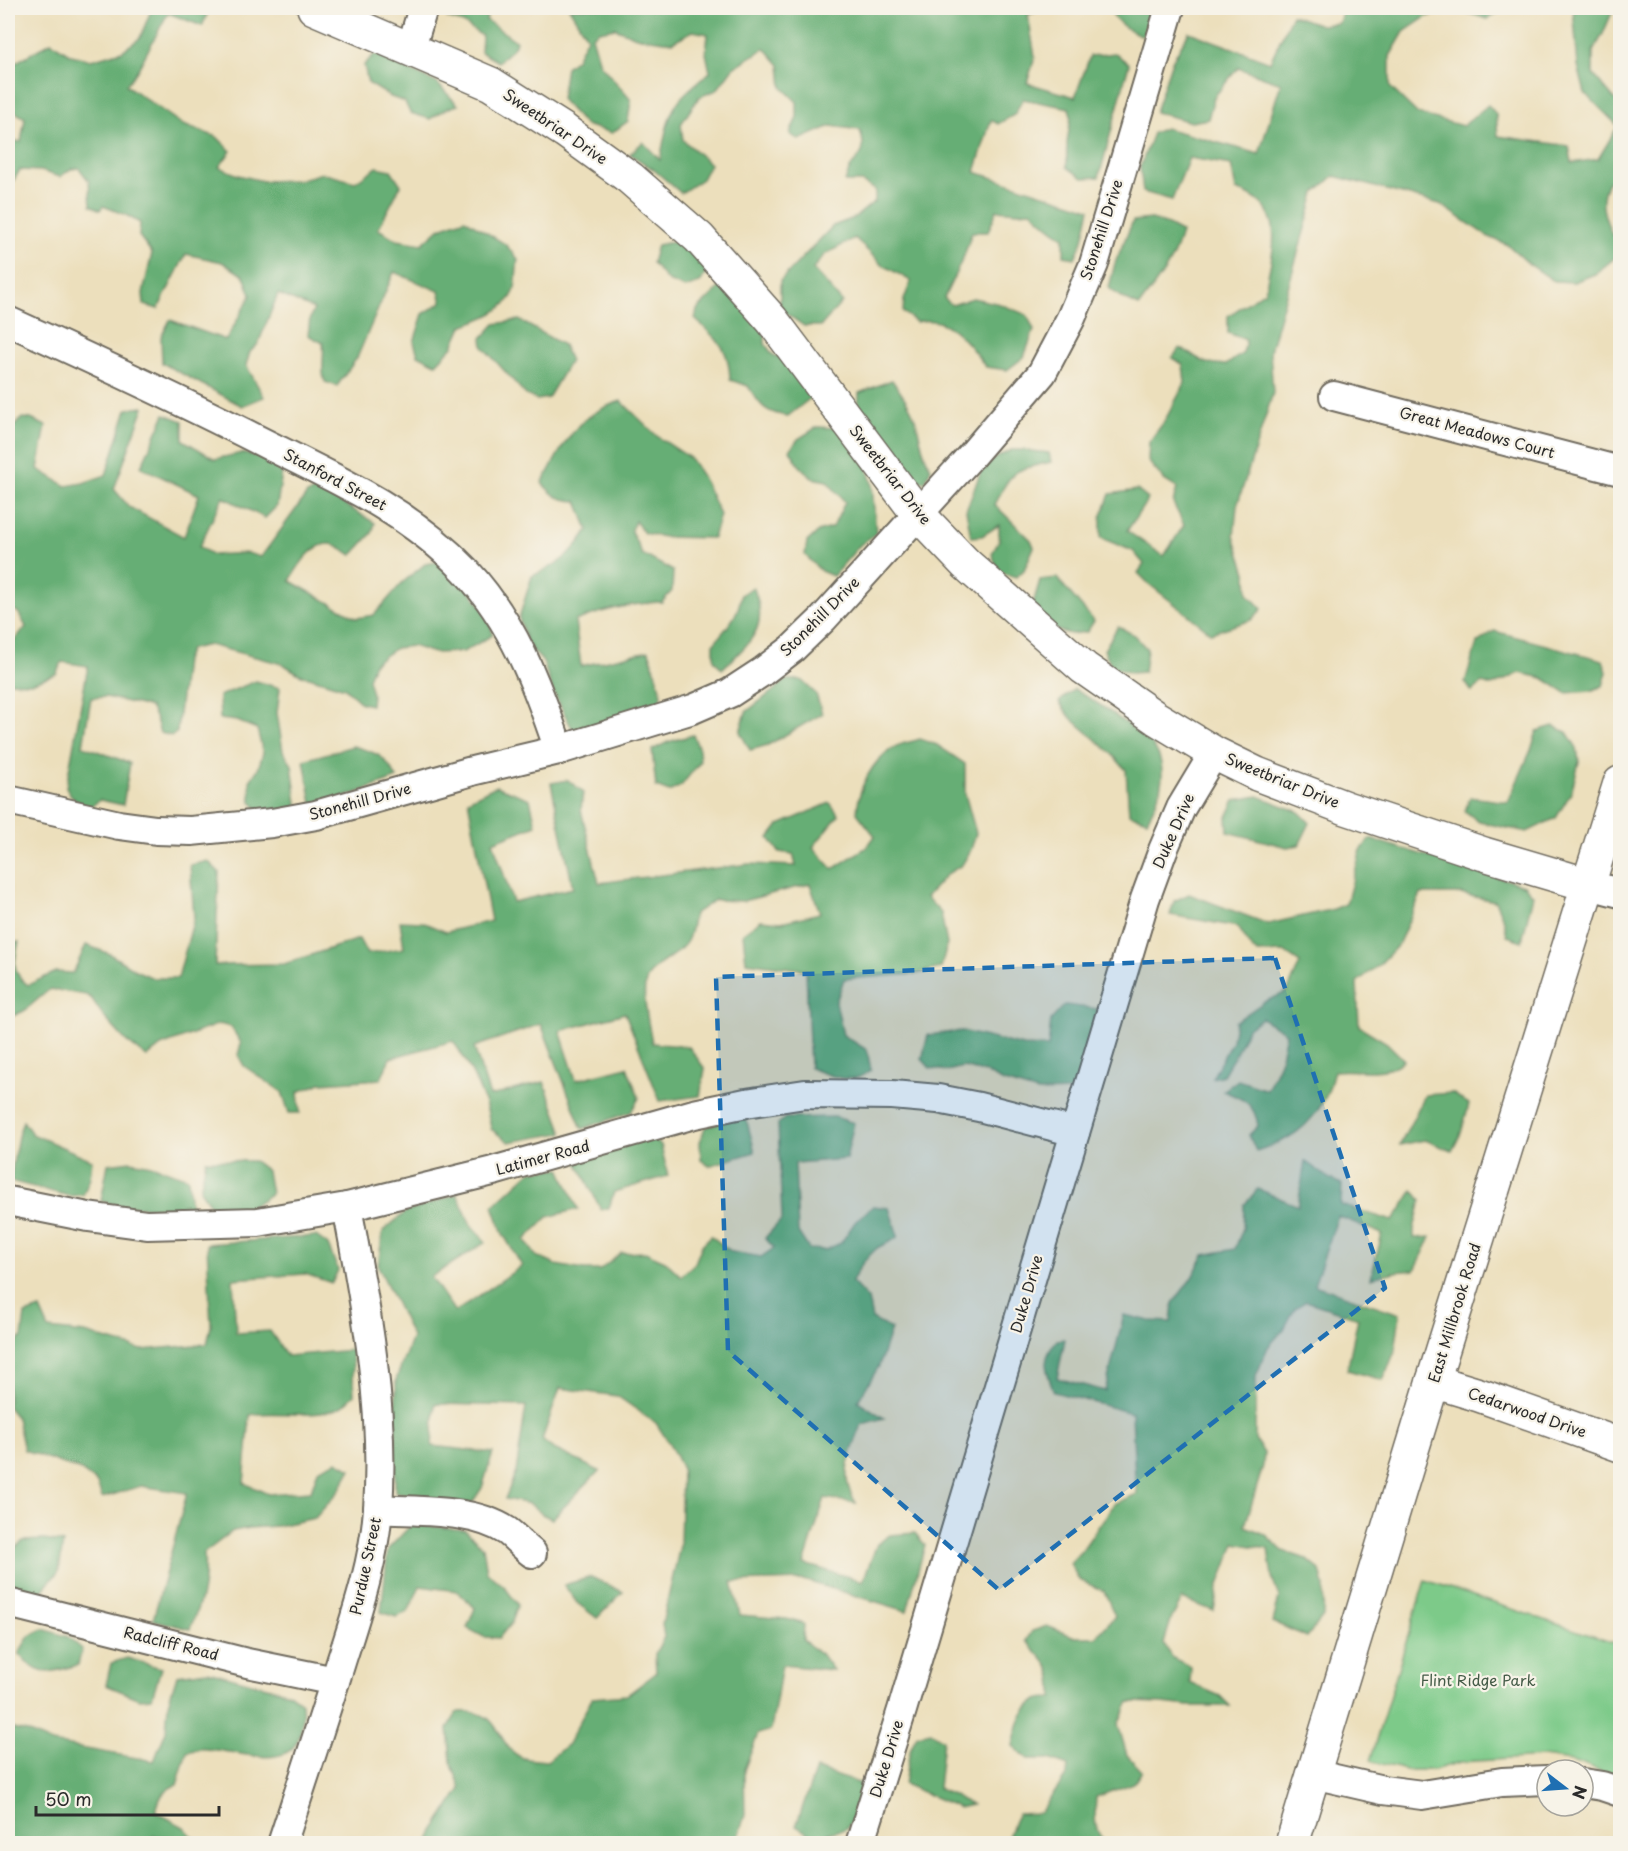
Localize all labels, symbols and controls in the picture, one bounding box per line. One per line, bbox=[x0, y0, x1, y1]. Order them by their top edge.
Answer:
street label: Sweetbriar Drive bbox=[499, 82, 613, 169]
street label: Stonehill Drive bbox=[1073, 176, 1128, 283]
street label: Great Meadows Court bbox=[1397, 400, 1557, 463]
street label: Sweetbriar Drive bbox=[845, 419, 938, 529]
street label: Stanford Street bbox=[280, 442, 391, 516]
street label: Stonehill Drive bbox=[774, 571, 864, 661]
street label: Sweetbriar Drive bbox=[1222, 746, 1343, 813]
street label: Stonehill Drive bbox=[306, 776, 413, 825]
street label: Duke Drive bbox=[1146, 789, 1199, 872]
street label: Latimer Road bbox=[493, 1133, 592, 1180]
street label: East Millbrook Road bbox=[1421, 1240, 1486, 1385]
street label: Duke Drive bbox=[1003, 1252, 1048, 1335]
street label: Cedarwood Drive bbox=[1465, 1380, 1590, 1443]
street label: Purdue Street bbox=[343, 1515, 386, 1617]
street label: Radcliff Road bbox=[121, 1620, 221, 1665]
park label: Flint Ridge Park bbox=[1420, 1668, 1536, 1691]
street label: Duke Drive bbox=[863, 1717, 908, 1800]
north arrow bbox=[1535, 1758, 1595, 1818]
scale bar bbox=[36, 1779, 219, 1817]
text: N bbox=[1567, 1783, 1594, 1802]
text: 50 m bbox=[45, 1785, 92, 1812]

